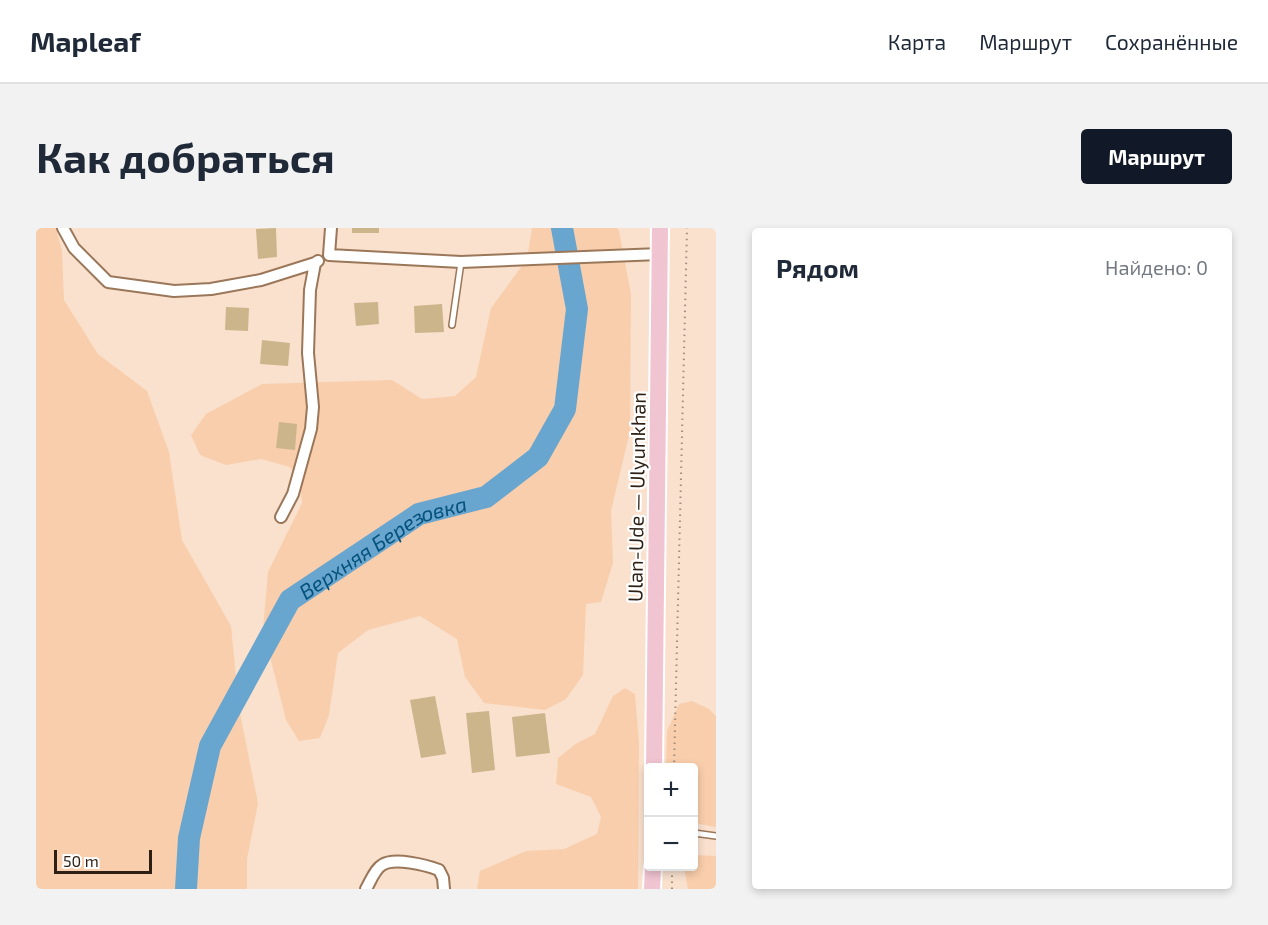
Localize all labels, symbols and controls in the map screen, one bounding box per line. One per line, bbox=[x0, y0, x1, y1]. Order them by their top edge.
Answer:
text: Mapleaf bbox=[30, 24, 141, 58]
text: Карта bbox=[888, 29, 946, 54]
text: Маршрут bbox=[979, 29, 1072, 54]
text: Сохранённые bbox=[1105, 29, 1238, 54]
button: Маршрут bbox=[1081, 129, 1232, 184]
text: Как добраться bbox=[36, 131, 335, 181]
text: Рядом bbox=[776, 252, 859, 283]
text: Найдено: 0 bbox=[1105, 255, 1208, 279]
street label: Ulan-Ude — Ulyunkhan bbox=[622, 392, 650, 602]
water label: Верхняя Березовка bbox=[294, 490, 469, 603]
map controls bbox=[644, 763, 698, 871]
button: + bbox=[644, 763, 698, 817]
button: − bbox=[644, 817, 698, 871]
scale bar bbox=[54, 847, 152, 874]
text: 50 m bbox=[63, 851, 99, 870]

